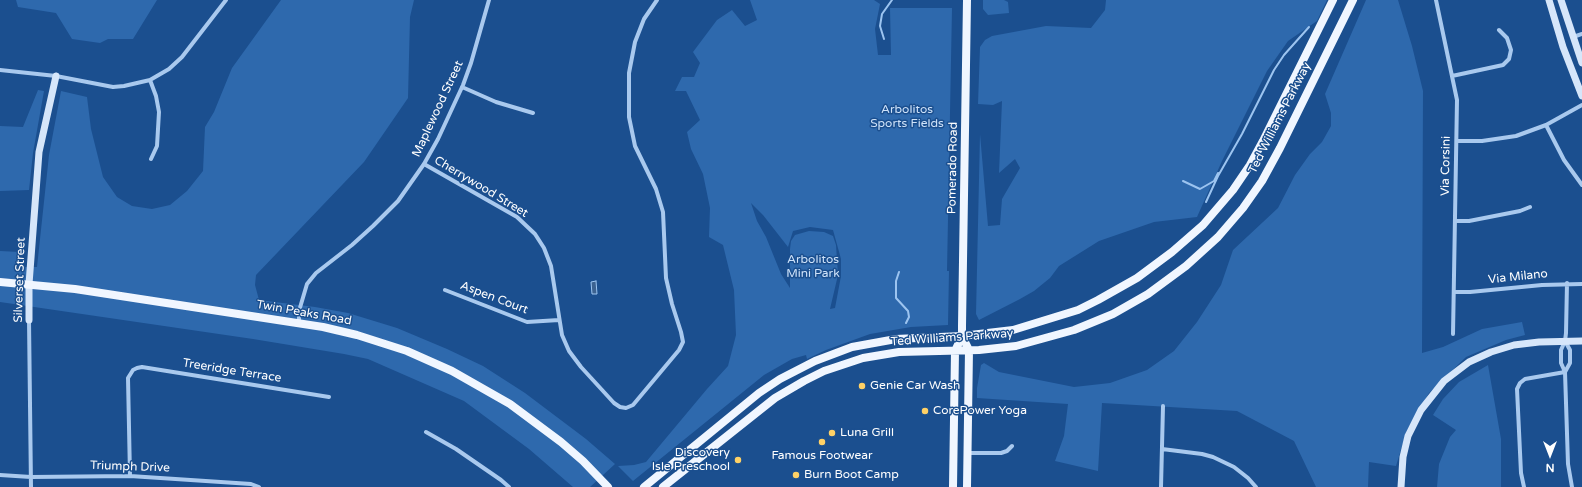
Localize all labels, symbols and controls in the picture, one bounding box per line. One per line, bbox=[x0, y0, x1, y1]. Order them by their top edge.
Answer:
street label: Maplewood Street bbox=[409, 59, 467, 159]
street label: Ted Williams Parkway bbox=[1246, 60, 1314, 176]
park label: Arbolitos Sports Fields bbox=[870, 103, 944, 131]
street label: Pomerado Road bbox=[945, 122, 961, 214]
street label: Via Corsini bbox=[1438, 136, 1454, 196]
street label: Cherrywood Street bbox=[431, 153, 531, 221]
street label: Silverset Street bbox=[11, 237, 29, 323]
park label: Arbolitos Mini Park bbox=[786, 253, 840, 281]
street label: Via Milano bbox=[1487, 267, 1549, 287]
street label: Aspen Court bbox=[458, 278, 530, 318]
street label: Twin Peaks Road bbox=[255, 298, 353, 328]
street label: Ted Williams Parkway bbox=[890, 327, 1014, 349]
street label: Treeridge Terrace bbox=[182, 356, 282, 386]
place label: Genie Car Wash bbox=[870, 379, 960, 393]
marker: Genie Car Wash bbox=[857, 381, 867, 391]
place label: CorePower Yoga bbox=[933, 404, 1027, 418]
marker: CorePower Yoga bbox=[920, 406, 930, 416]
place label: Luna Grill bbox=[840, 426, 894, 440]
marker: Luna Grill bbox=[827, 428, 837, 438]
north arrow bbox=[1530, 435, 1570, 475]
marker: Famous Footwear bbox=[817, 437, 827, 447]
place label: Discovery Isle Preschool bbox=[652, 446, 730, 474]
place label: Famous Footwear bbox=[771, 449, 873, 463]
marker: Discovery Isle Preschool bbox=[733, 455, 743, 465]
street label: Triumph Drive bbox=[90, 458, 170, 476]
text: N bbox=[1546, 461, 1554, 474]
place label: Burn Boot Camp bbox=[804, 468, 899, 482]
marker: Burn Boot Camp bbox=[791, 470, 801, 480]

